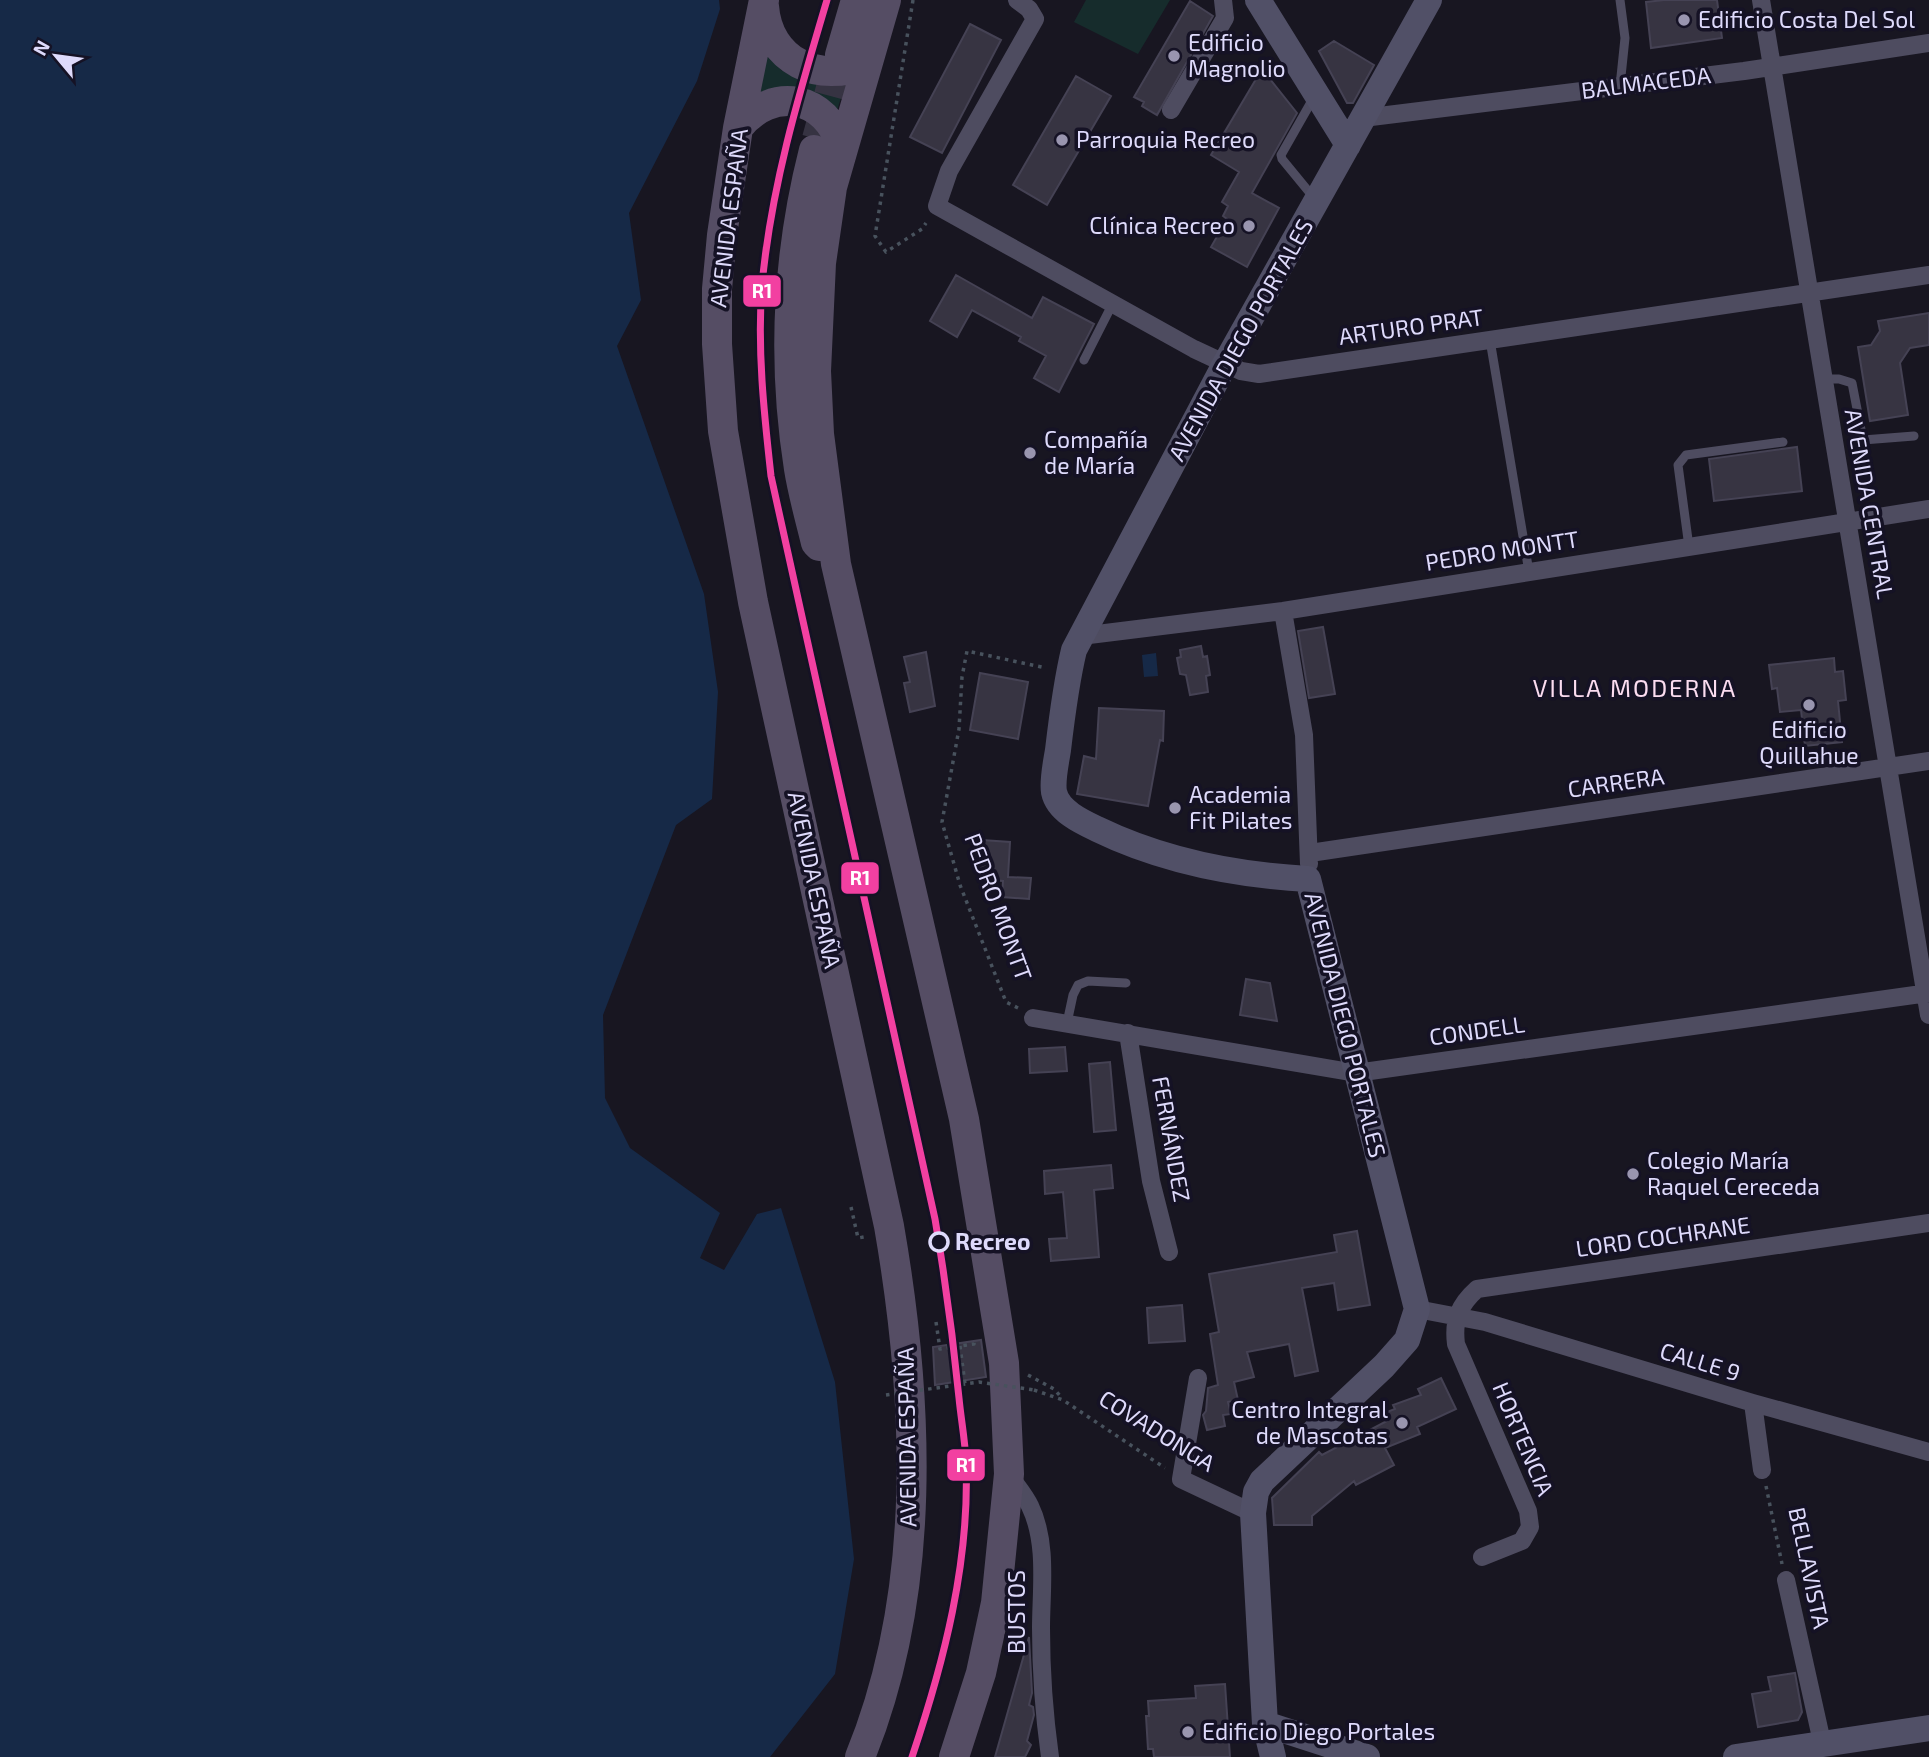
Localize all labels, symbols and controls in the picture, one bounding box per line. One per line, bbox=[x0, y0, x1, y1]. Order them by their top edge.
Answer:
place label: Edificio Costa Del Sol bbox=[1698, 5, 1915, 33]
marker: Edificio Costa Del Sol bbox=[1676, 12, 1692, 28]
north arrow bbox=[21, 21, 91, 91]
place label: Edificio Magnolio bbox=[1188, 28, 1286, 82]
text: N bbox=[27, 36, 54, 59]
marker: Edificio Magnolio bbox=[1166, 48, 1182, 64]
street label: BALMACEDA bbox=[1580, 60, 1713, 104]
place label: Parroquia Recreo bbox=[1076, 125, 1255, 153]
street label: AVENIDA ESPAÑA bbox=[703, 126, 753, 309]
marker: Parroquia Recreo bbox=[1054, 132, 1070, 148]
place label: Clínica Recreo bbox=[1089, 211, 1235, 239]
street label: AVENIDA DIEGO PORTALES bbox=[1162, 214, 1318, 465]
marker: Clínica Recreo bbox=[1241, 218, 1257, 234]
line badge: R1 bbox=[742, 274, 782, 308]
text: R1 bbox=[752, 279, 772, 302]
street label: ARTURO PRAT bbox=[1337, 302, 1485, 350]
street label: AVENIDA CENTRAL bbox=[1839, 407, 1901, 601]
place label: Compañía de María bbox=[1044, 425, 1148, 479]
marker: Compañía de María bbox=[1022, 445, 1038, 461]
street label: PEDRO MONTT bbox=[1423, 524, 1581, 576]
district label: VILLA MODERNA bbox=[1533, 673, 1737, 702]
marker: Edificio Quillahue bbox=[1801, 697, 1817, 713]
place label: Edificio Quillahue bbox=[1759, 715, 1859, 769]
street label: CARRERA bbox=[1566, 761, 1667, 803]
place label: Academia Fit Pilates bbox=[1189, 780, 1293, 834]
street label: AVENIDA ESPAÑA bbox=[783, 789, 848, 971]
marker: Academia Fit Pilates bbox=[1167, 800, 1183, 816]
street label: PEDRO MONTT bbox=[959, 829, 1039, 984]
line badge: R1 bbox=[840, 861, 880, 895]
text: R1 bbox=[850, 866, 870, 889]
street label: AVENIDA DIEGO PORTALES bbox=[1299, 889, 1393, 1160]
street label: CONDELL bbox=[1427, 1009, 1527, 1051]
street label: FERNÁNDEZ bbox=[1147, 1074, 1197, 1204]
place label: Colegio María Raquel Cereceda bbox=[1647, 1146, 1820, 1200]
marker: Colegio María Raquel Cereceda bbox=[1625, 1166, 1641, 1182]
street label: LORD COCHRANE bbox=[1574, 1210, 1752, 1262]
place label: Recreo bbox=[955, 1227, 1031, 1255]
marker: Recreo bbox=[929, 1232, 949, 1252]
street label: CALLE 9 bbox=[1657, 1336, 1744, 1386]
street label: AVENIDA ESPAÑA bbox=[890, 1346, 922, 1527]
street label: HORTENCIA bbox=[1487, 1378, 1561, 1500]
street label: COVADONGA bbox=[1094, 1384, 1221, 1477]
place label: Centro Integral de Mascotas bbox=[1231, 1395, 1388, 1449]
marker: Centro Integral de Mascotas bbox=[1394, 1415, 1410, 1431]
line badge: R1 bbox=[946, 1448, 986, 1482]
text: R1 bbox=[956, 1453, 976, 1476]
street label: BELLAVISTA bbox=[1783, 1504, 1837, 1632]
street label: BUSTOS bbox=[1002, 1570, 1030, 1654]
place label: Edificio Diego Portales bbox=[1202, 1717, 1435, 1745]
marker: Edificio Diego Portales bbox=[1180, 1724, 1196, 1740]

